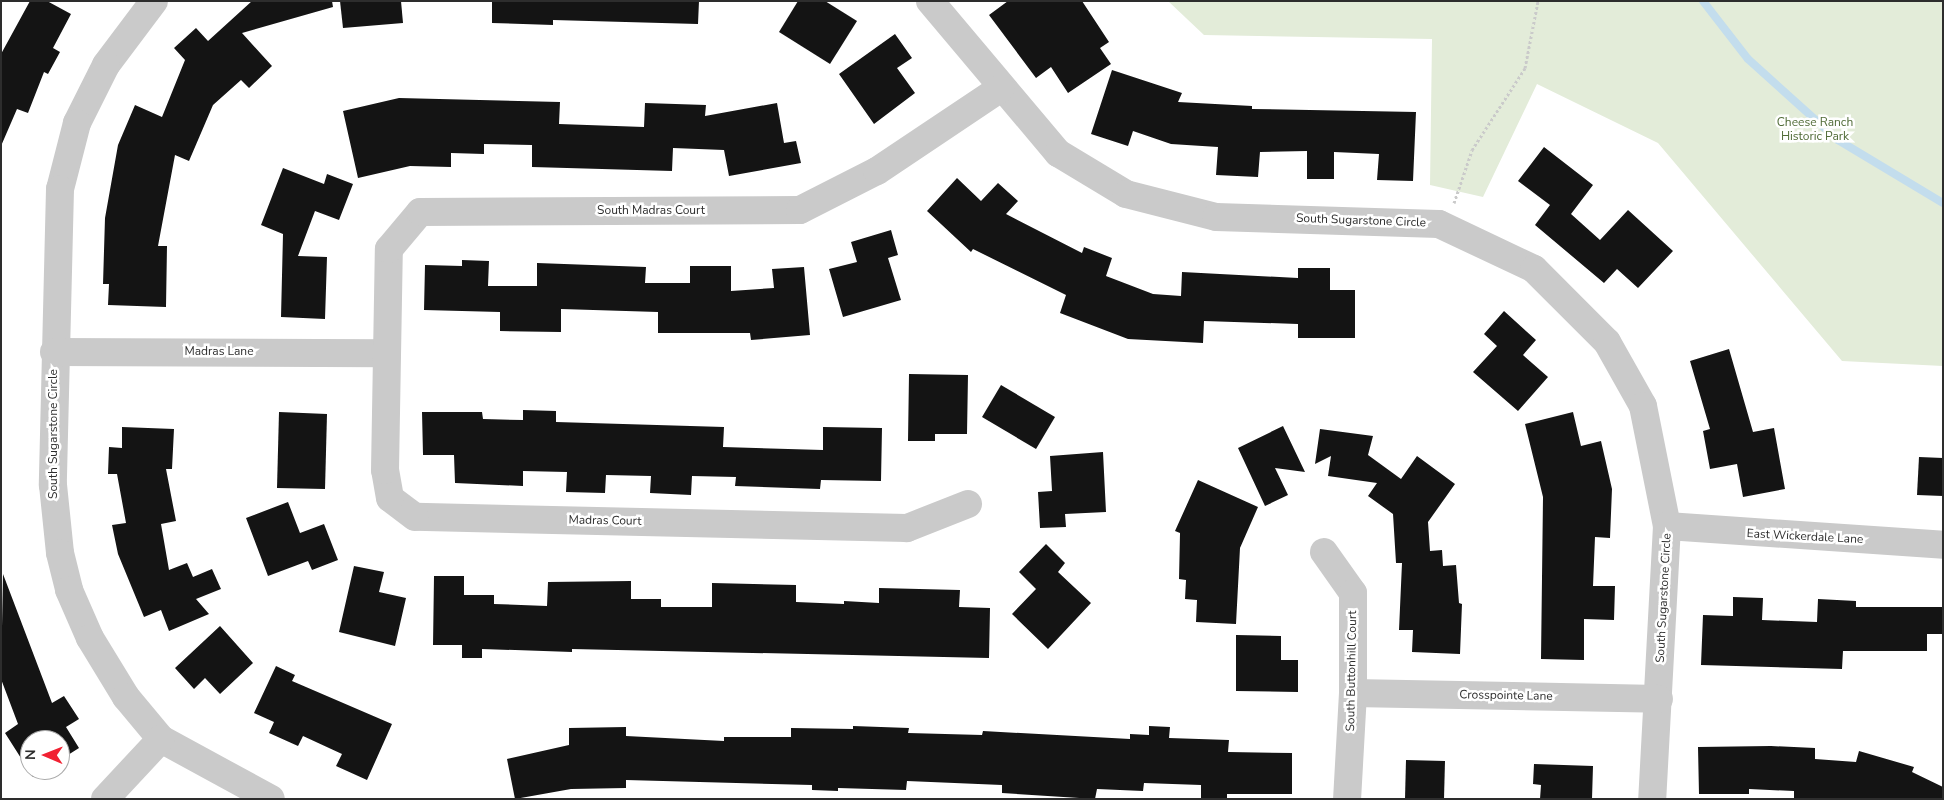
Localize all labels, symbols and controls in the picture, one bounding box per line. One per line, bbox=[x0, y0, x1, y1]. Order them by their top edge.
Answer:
park label: Cheese Ranch Historic Park bbox=[1777, 116, 1853, 144]
street label: South Madras Court bbox=[597, 204, 705, 218]
street label: South Sugarstone Circle bbox=[1296, 212, 1426, 230]
street label: Madras Lane bbox=[184, 345, 254, 359]
street label: South Sugarstone Circle bbox=[47, 369, 61, 499]
street label: Madras Court bbox=[568, 513, 642, 529]
street label: East Wickerdale Lane bbox=[1746, 527, 1864, 547]
street label: South Sugarstone Circle bbox=[1653, 533, 1675, 663]
street label: South Buttonhill Court bbox=[1344, 610, 1360, 732]
street label: Crosspointe Lane bbox=[1459, 688, 1553, 704]
north arrow bbox=[20, 730, 70, 780]
text: N bbox=[21, 749, 40, 760]

